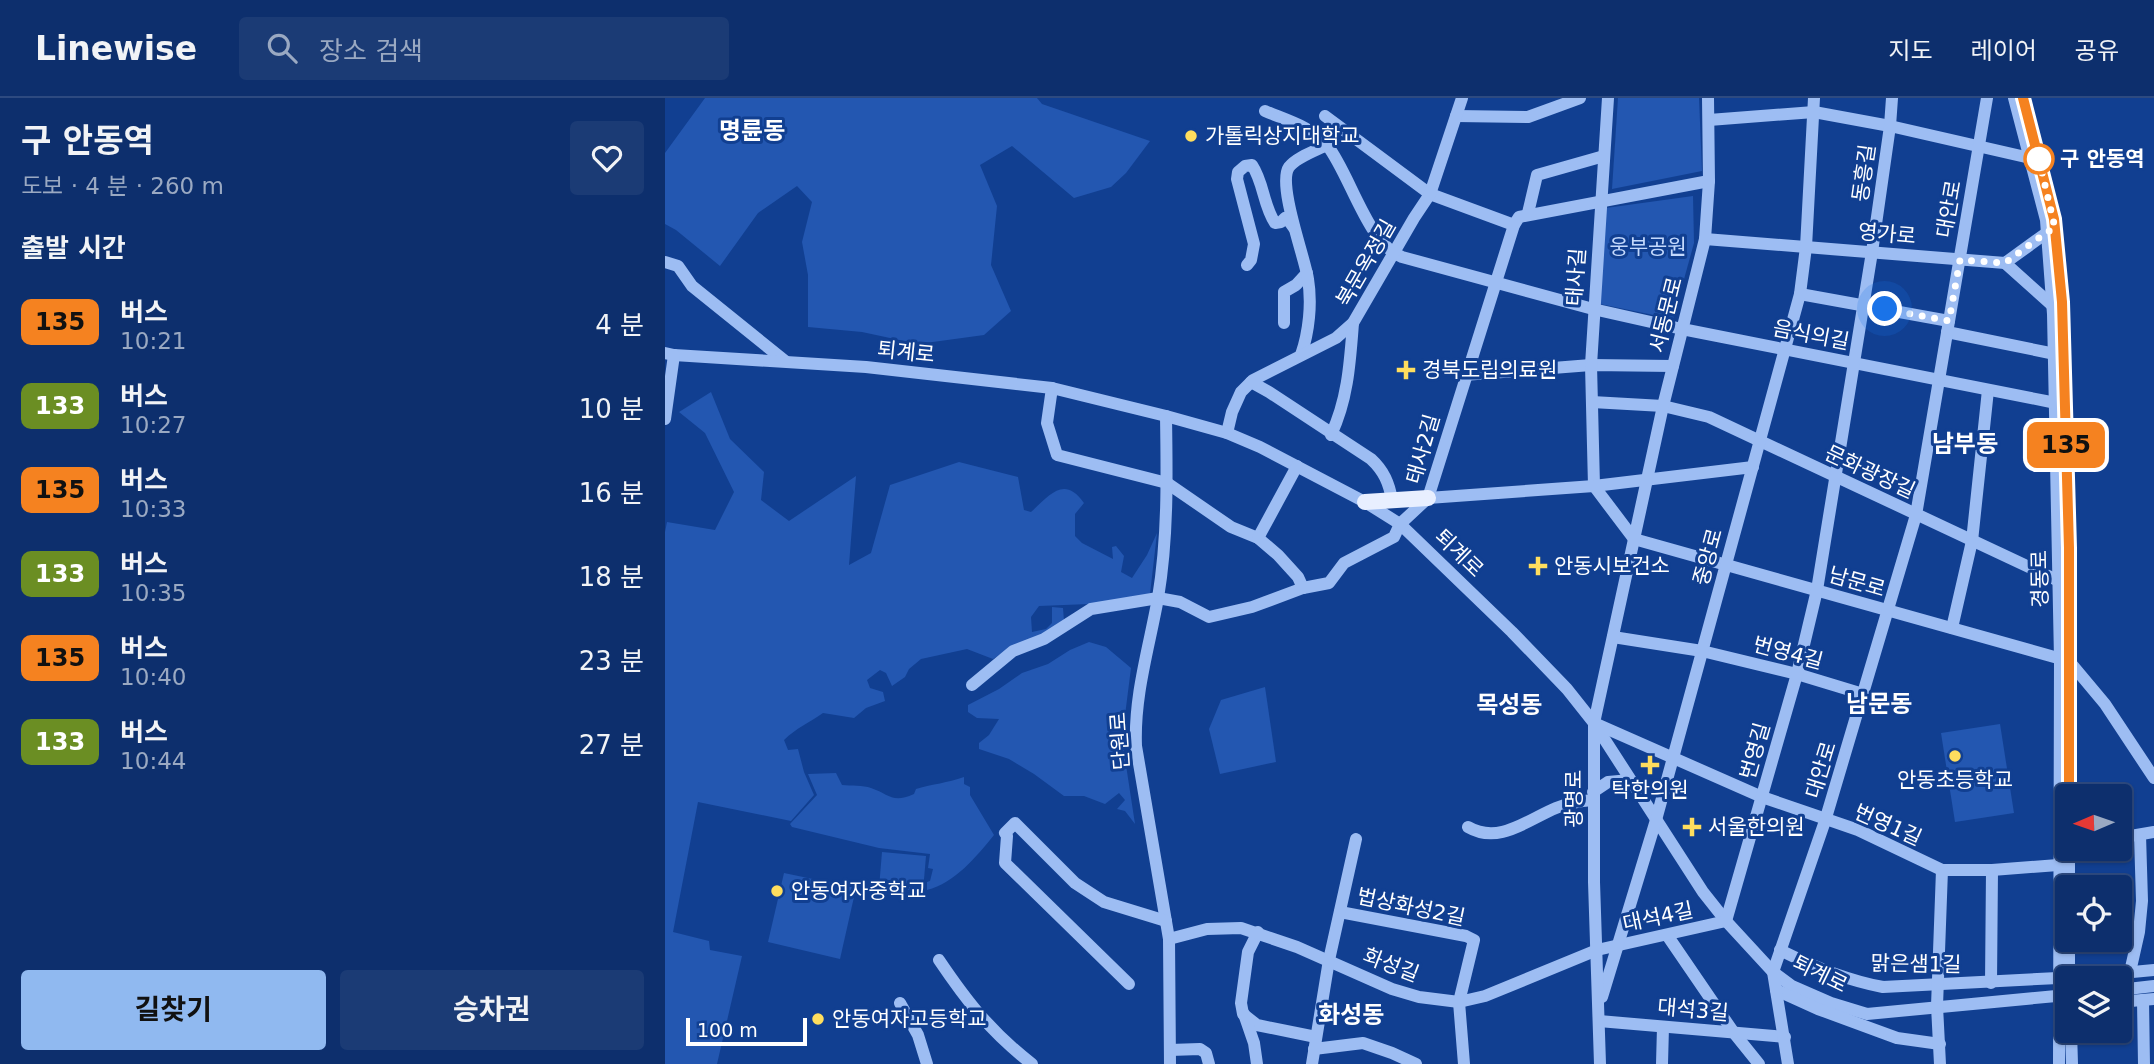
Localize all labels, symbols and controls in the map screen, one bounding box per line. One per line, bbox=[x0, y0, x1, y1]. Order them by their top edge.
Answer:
search box bbox=[239, 17, 729, 80]
text: Linewise bbox=[35, 29, 197, 68]
icon: search bbox=[263, 29, 301, 67]
text: 장소 검색 bbox=[319, 36, 423, 66]
text: 지도 bbox=[1888, 37, 1933, 65]
text: 레이어 bbox=[1971, 37, 2037, 65]
text: 공유 bbox=[2075, 37, 2119, 65]
district label: 명륜동 bbox=[719, 117, 785, 145]
text: 구 안동역 bbox=[21, 121, 154, 160]
button: heart bbox=[570, 121, 644, 195]
place label: 가톨릭상지대학교 bbox=[1205, 124, 1360, 148]
marker: 가톨릭상지대학교 bbox=[1183, 128, 1199, 144]
street label: 동흥길 bbox=[1848, 143, 1880, 203]
marker: 구 안동역 bbox=[2024, 144, 2054, 174]
place label: 구 안동역 bbox=[2060, 147, 2145, 171]
text: 도보 · 4 분 · 260 m bbox=[21, 173, 224, 199]
street label: 대안로 bbox=[1932, 178, 1966, 240]
street label: 북문옥정길 bbox=[1331, 215, 1401, 311]
street label: 영가로 bbox=[1857, 220, 1917, 248]
text: 출발 시간 bbox=[21, 233, 126, 263]
park label: 웅부공원 bbox=[1609, 235, 1687, 259]
street label: 태사길 bbox=[1562, 247, 1590, 307]
street label: 서동문로 bbox=[1645, 275, 1687, 355]
your location bbox=[1867, 291, 1902, 326]
text: 버스 bbox=[120, 297, 168, 327]
text: 135 bbox=[35, 308, 85, 336]
text: 4 분 bbox=[595, 310, 644, 340]
street label: 음식의길 bbox=[1771, 316, 1851, 354]
text: 10:21 bbox=[120, 328, 186, 354]
street label: 퇴계로 bbox=[876, 337, 936, 367]
place label: 경북도립의료원 bbox=[1422, 358, 1557, 382]
marker: 경북도립의료원 bbox=[1396, 360, 1416, 380]
text: 버스 bbox=[120, 381, 168, 411]
text: 133 bbox=[35, 392, 85, 420]
text: 10 분 bbox=[579, 394, 644, 424]
street label: 태사2길 bbox=[1402, 411, 1444, 487]
text: 10:27 bbox=[120, 412, 186, 438]
line badge: 135 bbox=[2026, 422, 2106, 468]
district label: 남부동 bbox=[1932, 430, 1998, 458]
text: 135 bbox=[2041, 431, 2091, 459]
street label: 문화광장길 bbox=[1821, 441, 1919, 503]
text: 버스 bbox=[120, 465, 168, 495]
text: 135 bbox=[35, 476, 85, 504]
text: 16 분 bbox=[579, 478, 644, 508]
text: 10:33 bbox=[120, 496, 186, 522]
street label: 퇴계로 bbox=[1430, 524, 1488, 582]
street label: 중앙로 bbox=[1689, 526, 1727, 588]
text: 버스 bbox=[120, 549, 168, 579]
street label: 경동로 bbox=[2027, 550, 2053, 608]
place label: 안동시보건소 bbox=[1554, 554, 1670, 578]
marker: 안동시보건소 bbox=[1528, 556, 1548, 576]
text: 133 bbox=[35, 560, 85, 588]
text: 18 분 bbox=[579, 562, 644, 592]
street label: 남문로 bbox=[1826, 562, 1888, 602]
text: 10:35 bbox=[120, 580, 186, 606]
street label: 번영4길 bbox=[1750, 632, 1826, 674]
text: 버스 bbox=[120, 633, 168, 663]
text: 135 bbox=[35, 644, 85, 672]
text: 23 분 bbox=[579, 646, 644, 676]
text: 10:40 bbox=[120, 664, 186, 690]
district label: 남문동 bbox=[1846, 690, 1912, 718]
district label: 목성동 bbox=[1476, 691, 1542, 719]
street label: 단원로 bbox=[1106, 711, 1134, 771]
text: 버스 bbox=[120, 717, 168, 747]
street label: 번영길 bbox=[1735, 720, 1775, 782]
text: 133 bbox=[35, 728, 85, 756]
text: 27 분 bbox=[579, 730, 644, 760]
street label: 대안로 bbox=[1801, 739, 1841, 801]
text: 10:44 bbox=[120, 748, 186, 774]
marker: 안동초등학교 bbox=[1947, 748, 1963, 764]
marker: 탁한의원 bbox=[1640, 755, 1660, 775]
place label: 안동초등학교 bbox=[1897, 768, 2013, 792]
street label: 광명로 bbox=[1562, 770, 1586, 828]
place label: 탁한의원 bbox=[1611, 778, 1689, 802]
north arrow bbox=[2055, 784, 2131, 861]
map controls bbox=[2055, 784, 2132, 1043]
street label: 번영1길 bbox=[1851, 800, 1925, 850]
place label: 서울한의원 bbox=[1708, 815, 1805, 839]
marker: 서울한의원 bbox=[1682, 817, 1702, 837]
button: locate bbox=[2055, 875, 2132, 952]
place label: 안동여자중학교 bbox=[791, 879, 926, 903]
marker: 안동여자중학교 bbox=[769, 883, 785, 899]
street label: 법상화성2길 bbox=[1355, 884, 1467, 930]
street label: 대석4길 bbox=[1621, 898, 1695, 936]
street label: 화성길 bbox=[1360, 943, 1422, 987]
street label: 퇴계로 bbox=[1789, 951, 1851, 997]
street label: 맑은샘1길 bbox=[1870, 951, 1962, 977]
button: layers bbox=[2055, 966, 2132, 1043]
button: 길찾기 bbox=[21, 970, 326, 1050]
button: 승차권 bbox=[340, 970, 644, 1050]
street label: 대석3길 bbox=[1656, 995, 1730, 1025]
district label: 화성동 bbox=[1318, 1001, 1384, 1029]
place label: 안동여자고등학교 bbox=[832, 1007, 987, 1031]
marker: 안동여자고등학교 bbox=[810, 1011, 826, 1027]
scale bar bbox=[686, 1015, 807, 1047]
text: 100 m bbox=[697, 1019, 758, 1041]

